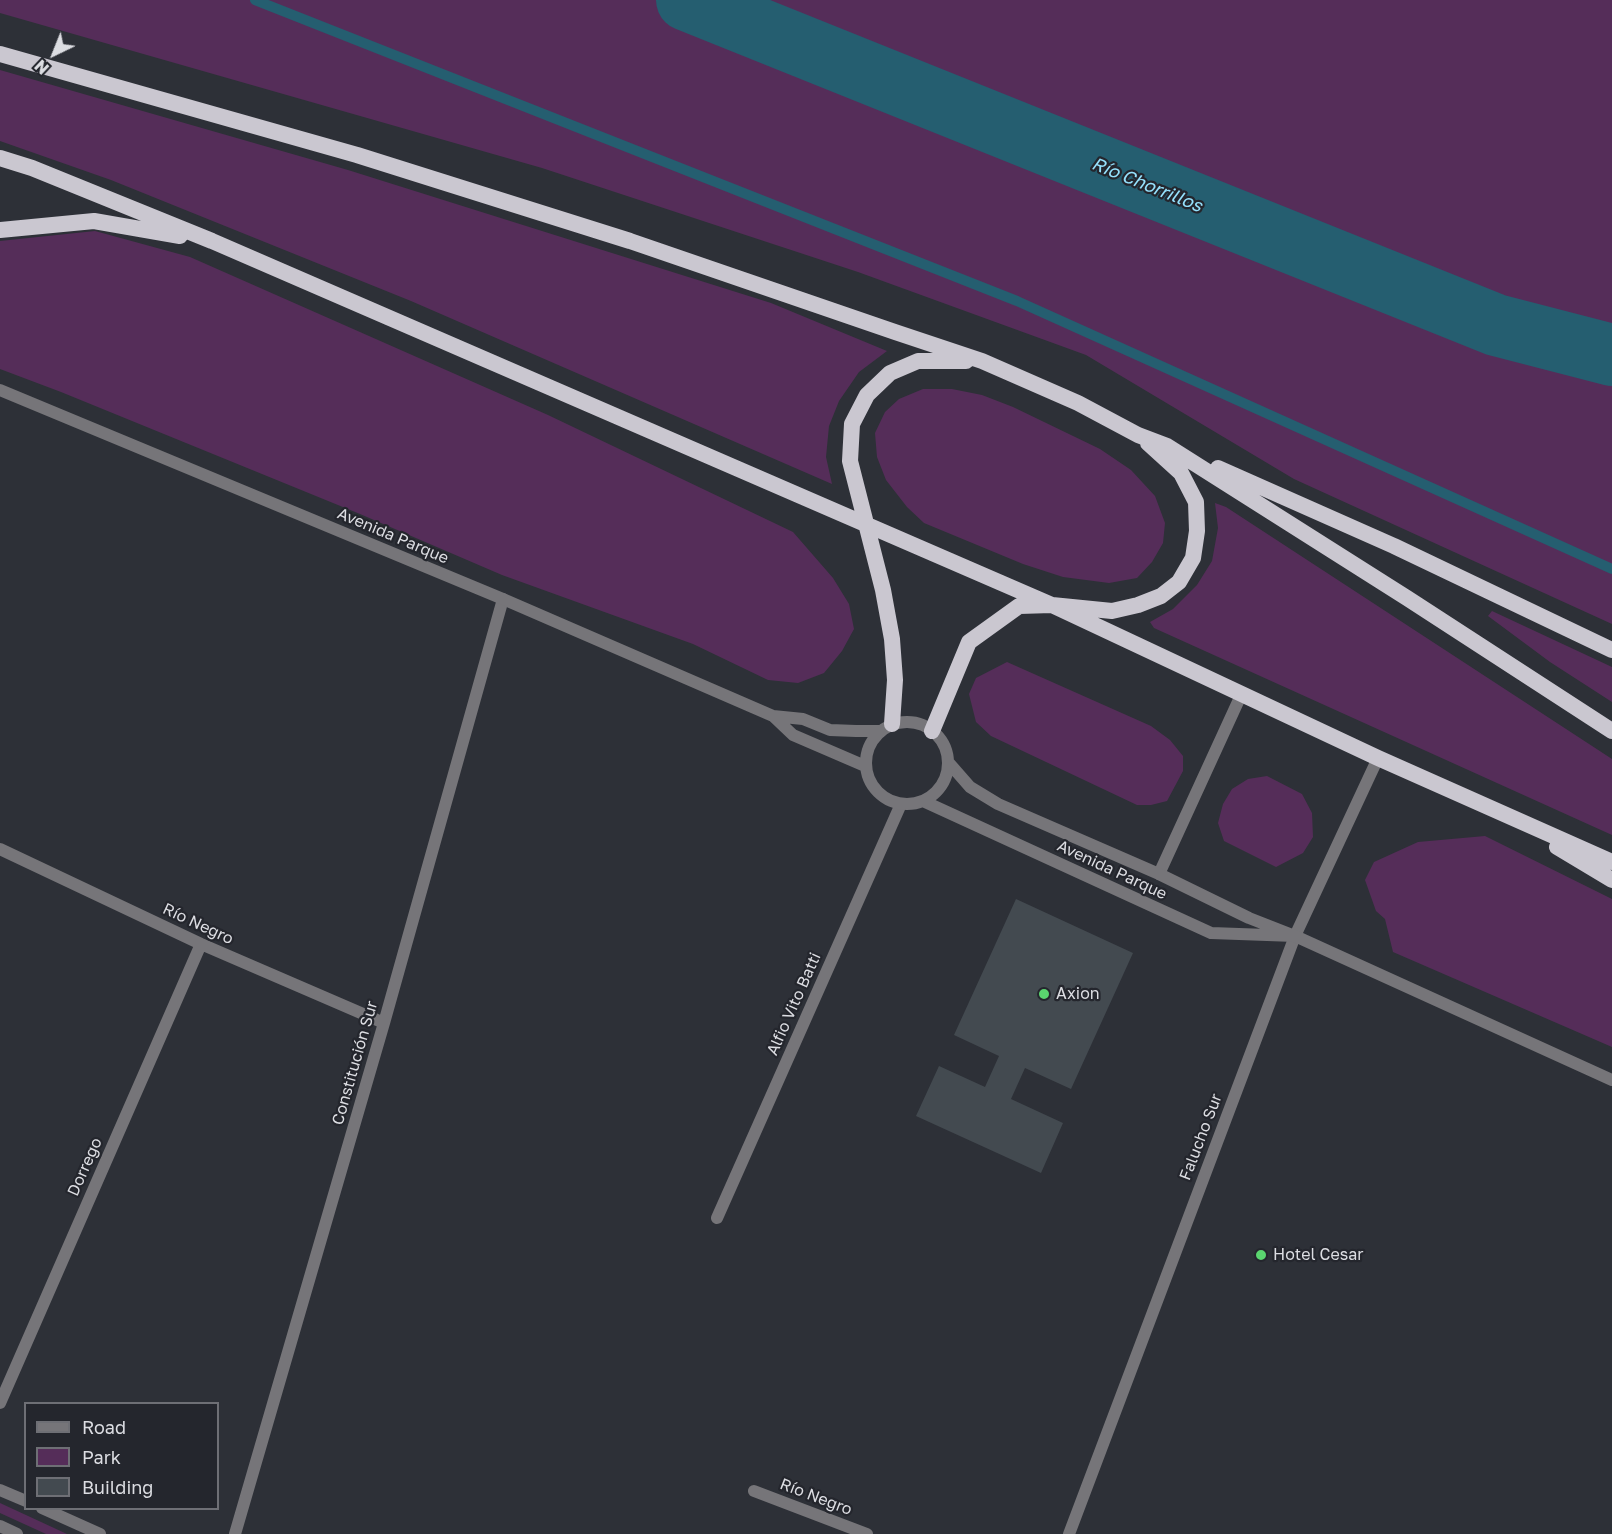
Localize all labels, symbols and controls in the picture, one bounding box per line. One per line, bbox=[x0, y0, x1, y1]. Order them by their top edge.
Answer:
north arrow bbox=[24, 24, 84, 84]
text: N bbox=[30, 56, 53, 79]
water label: Río Chorrillos bbox=[1089, 153, 1205, 217]
street label: Avenida Parque bbox=[335, 504, 451, 568]
street label: Avenida Parque bbox=[1054, 836, 1170, 904]
street label: Río Negro bbox=[160, 899, 236, 949]
street label: Alfio Vito Batti bbox=[763, 950, 825, 1058]
place label: Axion bbox=[1056, 984, 1100, 1004]
marker: Axion bbox=[1037, 987, 1051, 1001]
street label: Constitución Sur bbox=[328, 999, 382, 1127]
street label: Falucho Sur bbox=[1176, 1091, 1226, 1183]
street label: Dorrego bbox=[64, 1135, 106, 1199]
place label: Hotel Cesar bbox=[1273, 1245, 1363, 1265]
marker: Hotel Cesar bbox=[1254, 1248, 1268, 1262]
legend bbox=[24, 1402, 219, 1510]
text: Road bbox=[82, 1416, 126, 1438]
text: Park bbox=[82, 1446, 121, 1468]
street label: Río Negro bbox=[777, 1474, 855, 1520]
text: Building bbox=[82, 1476, 153, 1498]

